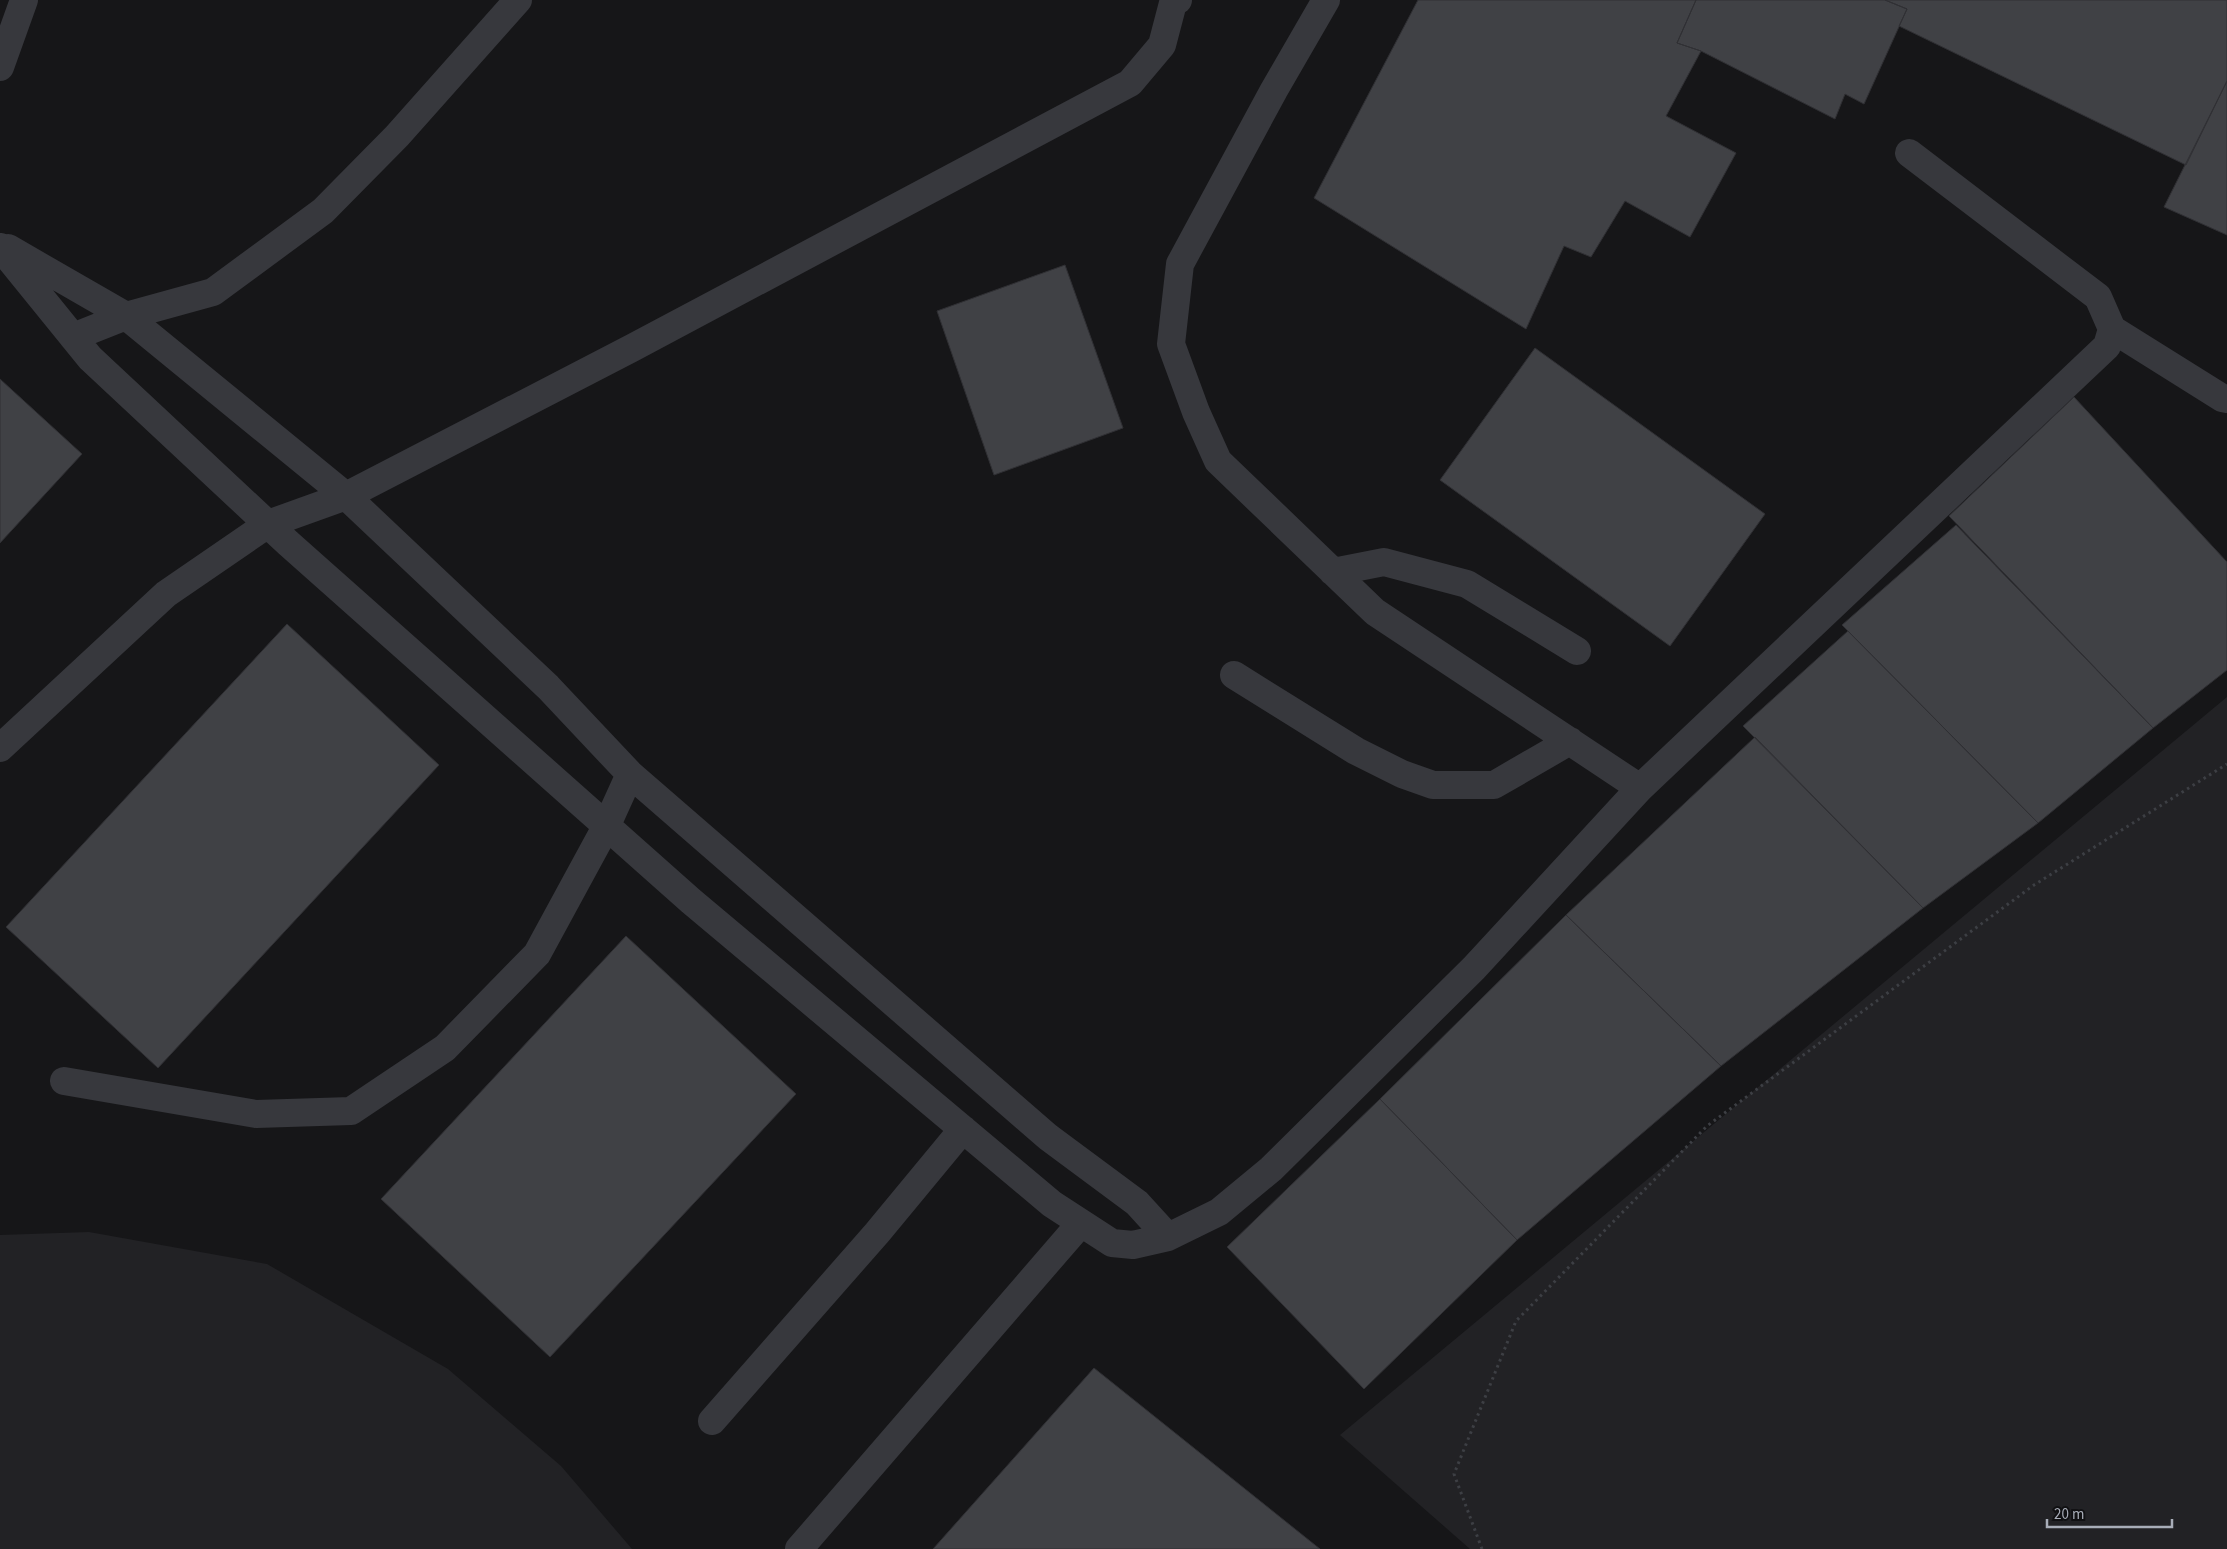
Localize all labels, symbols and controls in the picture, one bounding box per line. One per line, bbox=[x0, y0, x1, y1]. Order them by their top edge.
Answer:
scale bar bbox=[2047, 1496, 2172, 1528]
text: 20 m bbox=[2054, 1504, 2084, 1525]

